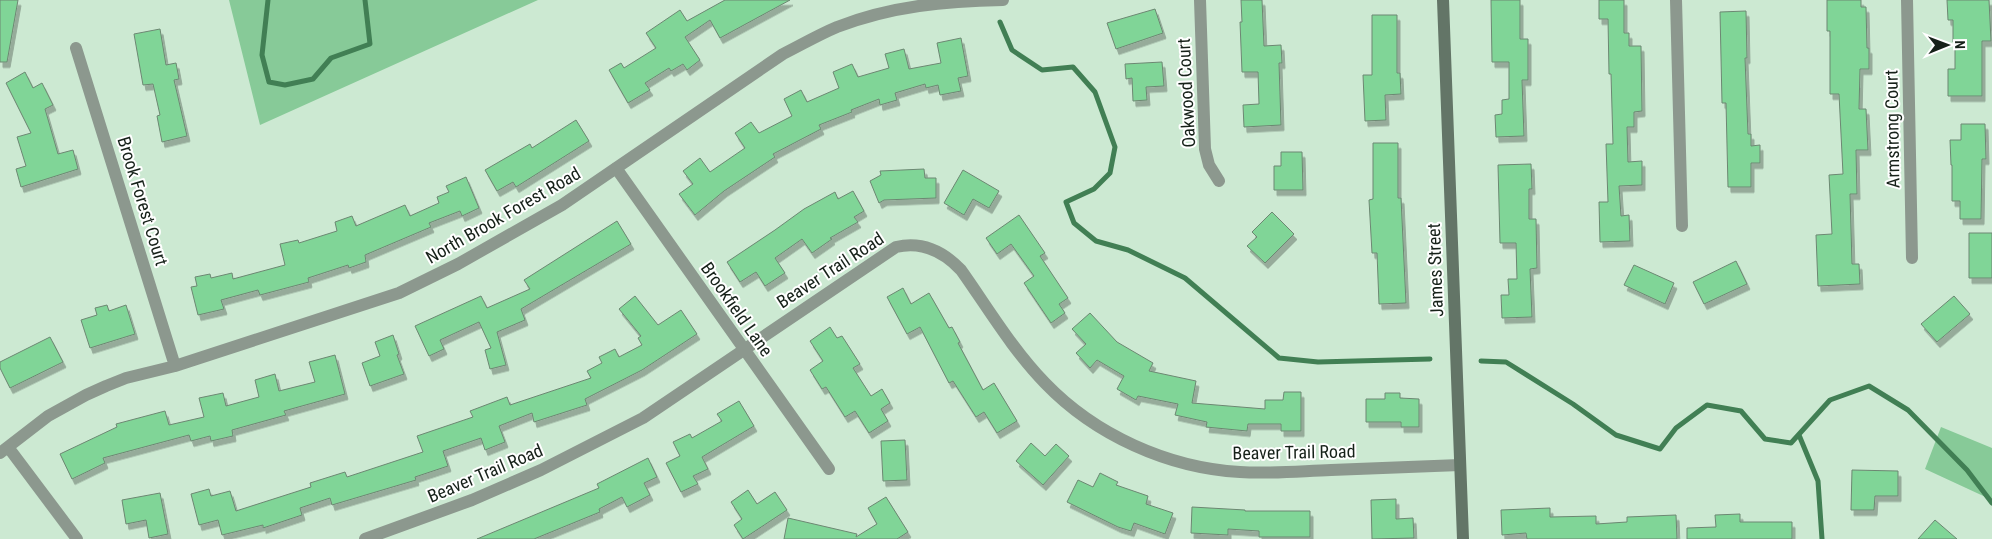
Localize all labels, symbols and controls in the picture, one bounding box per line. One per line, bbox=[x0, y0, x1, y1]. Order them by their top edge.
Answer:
north arrow bbox=[1922, 20, 1972, 70]
street label: Oakwood Court bbox=[1173, 38, 1199, 148]
text: N bbox=[1952, 40, 1968, 49]
street label: Armstrong Court bbox=[1880, 70, 1904, 188]
street label: Brook Forest Court bbox=[113, 134, 173, 268]
street label: North Brook Forest Road bbox=[422, 162, 584, 268]
street label: James Street bbox=[1423, 223, 1447, 317]
street label: Beaver Trail Road bbox=[773, 228, 887, 312]
street label: Brookfield Lane bbox=[697, 258, 777, 360]
street label: Beaver Trail Road bbox=[424, 439, 546, 507]
street label: Beaver Trail Road bbox=[1232, 440, 1356, 464]

